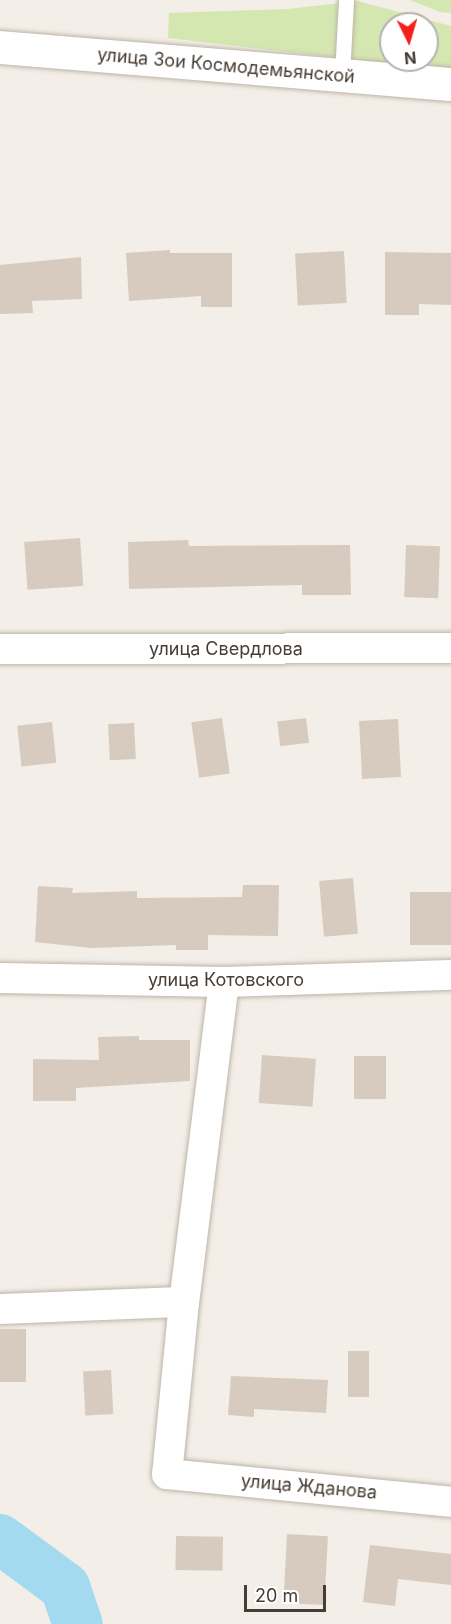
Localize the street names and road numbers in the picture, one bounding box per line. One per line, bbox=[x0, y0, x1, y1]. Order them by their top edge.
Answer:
street label: улица Зои Космодемьянской bbox=[96, 44, 356, 88]
street label: улица Свердлова bbox=[149, 638, 303, 660]
street label: улица Котовского bbox=[148, 969, 304, 991]
street label: улица Жданова bbox=[240, 1470, 378, 1504]

